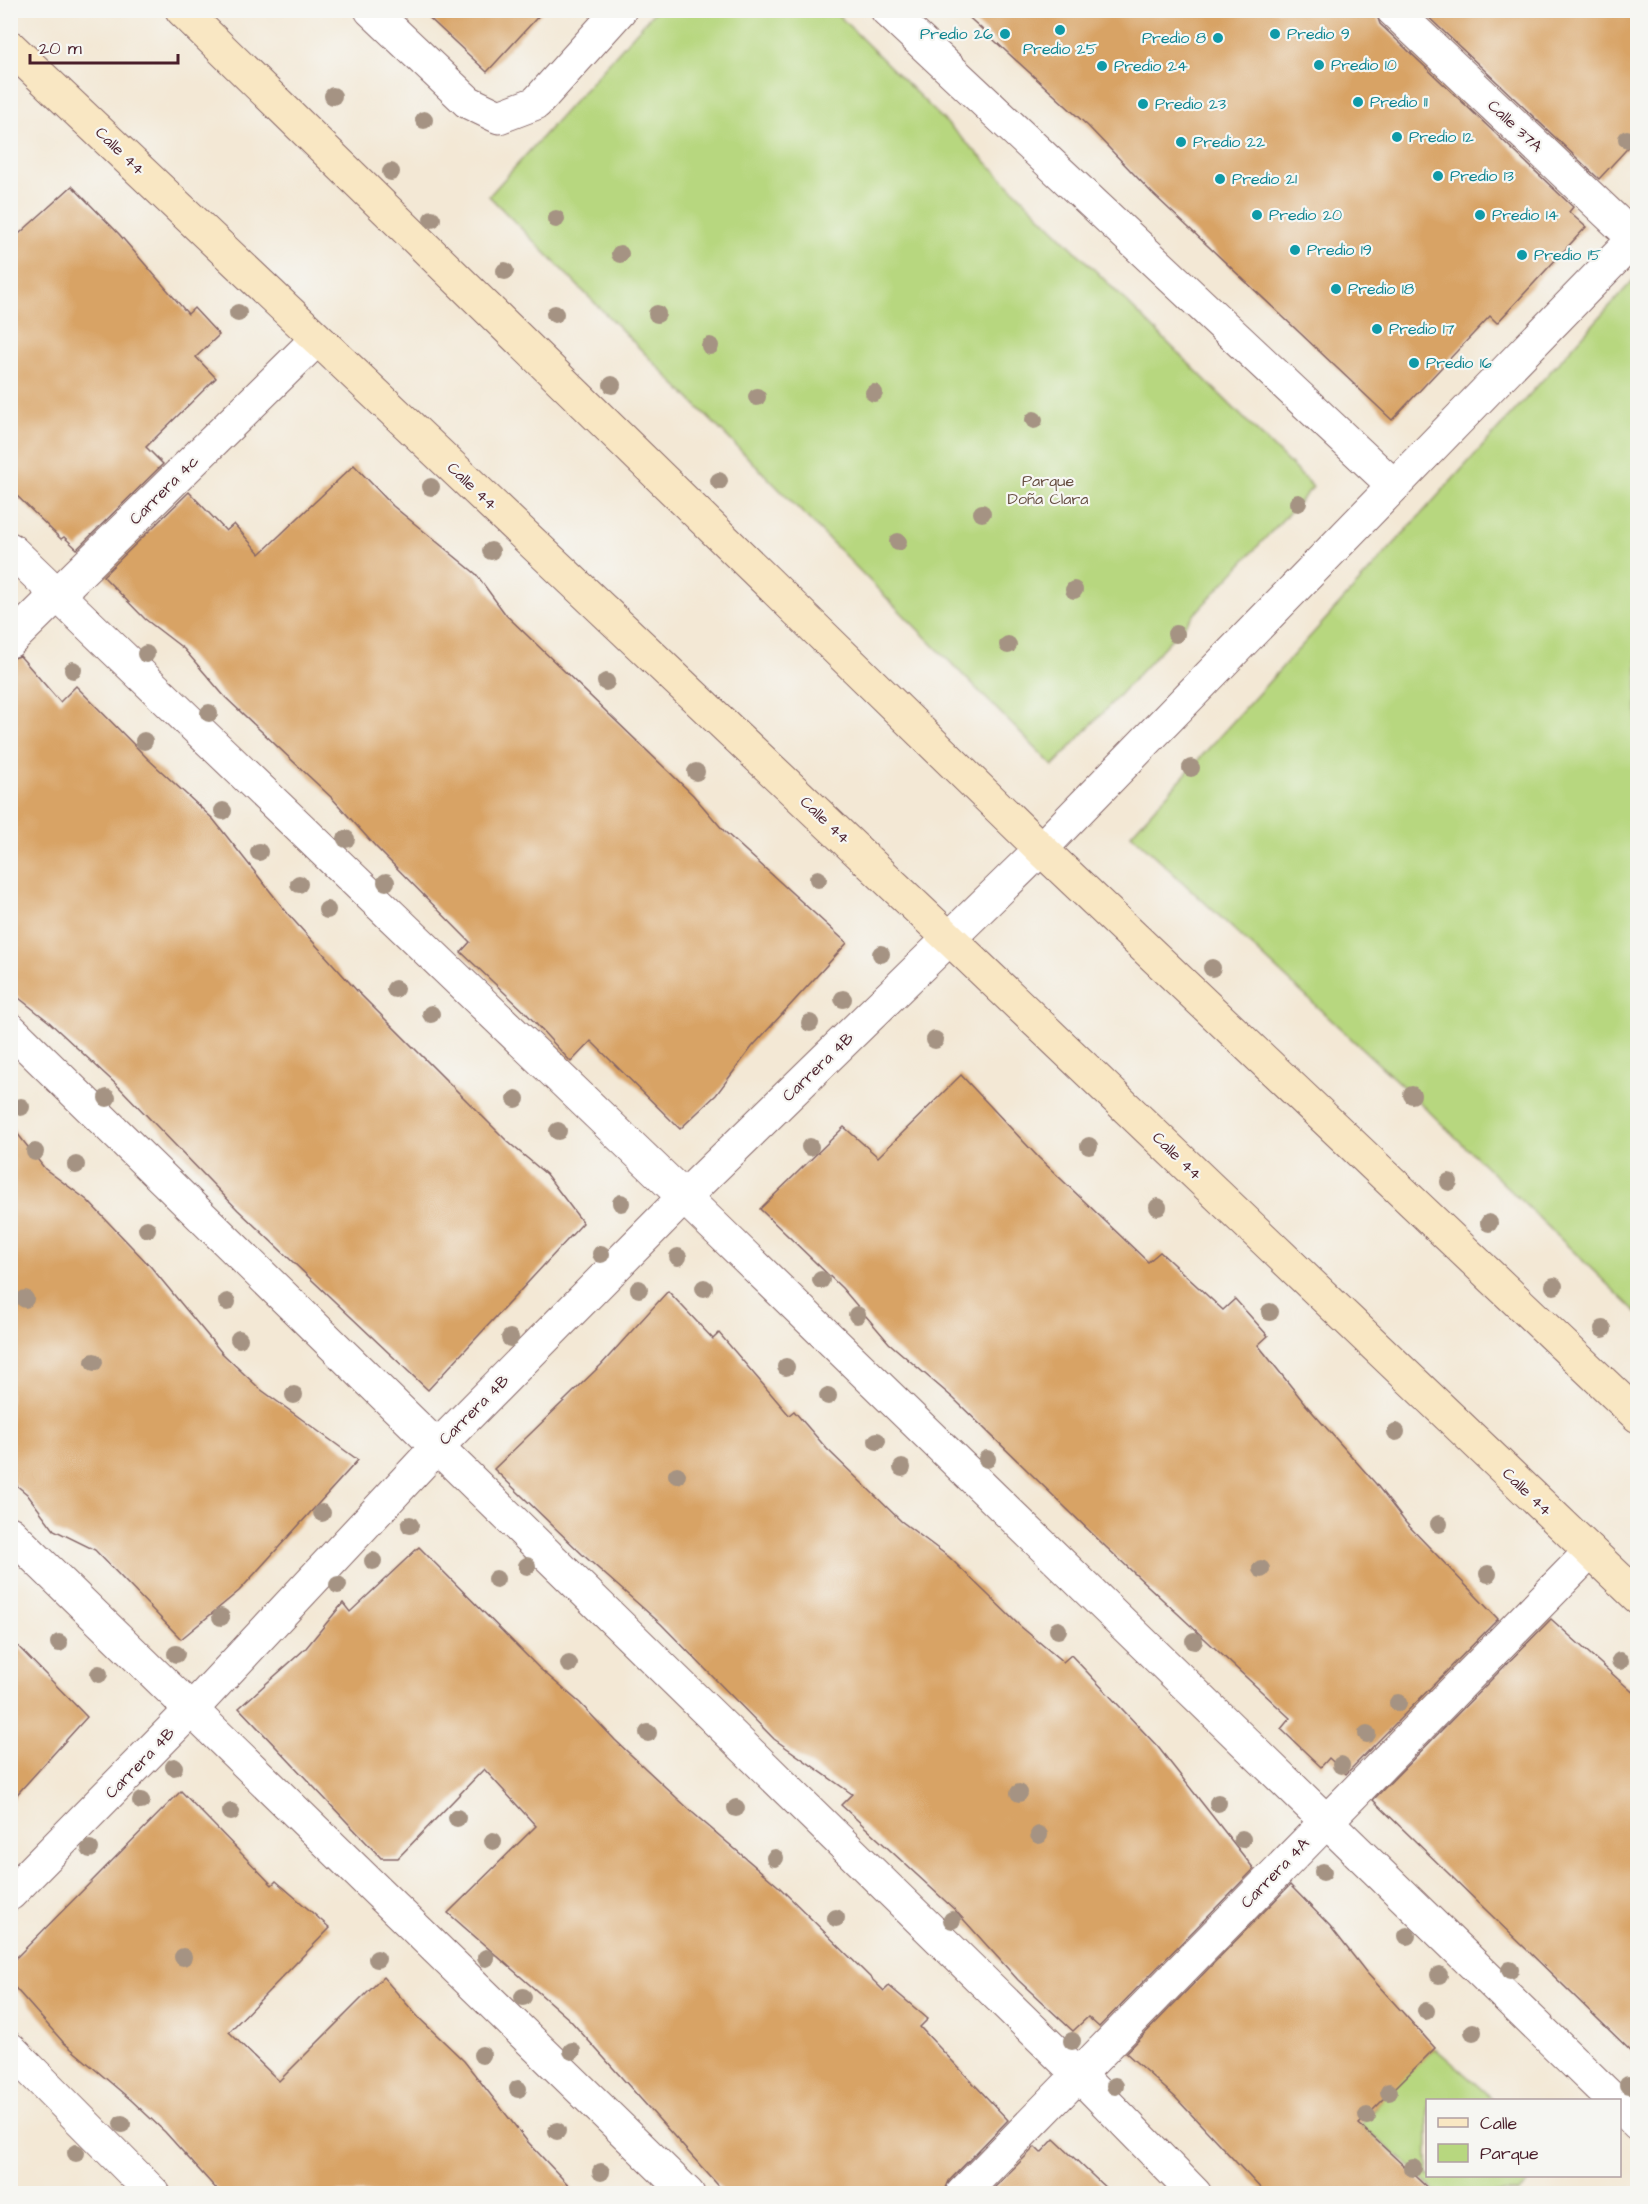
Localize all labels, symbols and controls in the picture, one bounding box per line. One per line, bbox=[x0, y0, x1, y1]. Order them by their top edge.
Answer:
place label: Predio 26 bbox=[920, 23, 993, 45]
marker: Predio 25 bbox=[1053, 23, 1067, 37]
place label: Predio 9 bbox=[1287, 23, 1350, 45]
scale bar bbox=[30, 27, 178, 65]
marker: Predio 26 bbox=[998, 27, 1012, 41]
place label: Predio 8 bbox=[1142, 27, 1206, 49]
marker: Predio 9 bbox=[1268, 27, 1282, 41]
marker: Predio 8 bbox=[1211, 31, 1225, 45]
text: 20 m bbox=[39, 36, 82, 61]
place label: Predio 25 bbox=[1023, 38, 1098, 60]
place label: Predio 10 bbox=[1331, 54, 1397, 76]
place label: Predio 24 bbox=[1114, 55, 1188, 77]
marker: Predio 10 bbox=[1312, 58, 1326, 72]
marker: Predio 24 bbox=[1095, 59, 1109, 73]
place label: Predio 11 bbox=[1370, 91, 1428, 113]
place label: Predio 23 bbox=[1155, 93, 1226, 115]
marker: Predio 11 bbox=[1351, 95, 1365, 109]
street label: Calle 37A bbox=[1483, 95, 1547, 157]
marker: Predio 23 bbox=[1136, 97, 1150, 111]
street label: Calle 44 bbox=[90, 122, 150, 180]
place label: Predio 12 bbox=[1409, 126, 1474, 148]
marker: Predio 12 bbox=[1390, 130, 1404, 144]
place label: Predio 22 bbox=[1193, 131, 1265, 153]
marker: Predio 22 bbox=[1174, 135, 1188, 149]
place label: Predio 13 bbox=[1450, 165, 1514, 187]
place label: Predio 21 bbox=[1232, 168, 1297, 190]
marker: Predio 13 bbox=[1431, 169, 1445, 183]
marker: Predio 21 bbox=[1213, 172, 1227, 186]
place label: Predio 20 bbox=[1269, 204, 1342, 226]
place label: Predio 14 bbox=[1492, 204, 1559, 226]
marker: Predio 20 bbox=[1250, 208, 1264, 222]
marker: Predio 14 bbox=[1473, 208, 1487, 222]
place label: Predio 19 bbox=[1307, 239, 1372, 261]
marker: Predio 19 bbox=[1288, 243, 1302, 257]
place label: Predio 15 bbox=[1534, 244, 1602, 266]
marker: Predio 15 bbox=[1515, 248, 1529, 262]
place label: Predio 18 bbox=[1348, 278, 1414, 300]
marker: Predio 18 bbox=[1329, 282, 1343, 296]
place label: Predio 17 bbox=[1389, 318, 1455, 340]
marker: Predio 17 bbox=[1370, 322, 1384, 336]
place label: Predio 16 bbox=[1426, 352, 1492, 374]
marker: Predio 16 bbox=[1407, 356, 1421, 370]
street label: Carrera 4c bbox=[124, 450, 204, 530]
street label: Calle 44 bbox=[442, 457, 502, 515]
park label: Parque Doña Clara bbox=[1008, 470, 1088, 510]
street label: Calle 44 bbox=[795, 791, 855, 849]
street label: Carrera 4B bbox=[777, 1027, 859, 1107]
street label: Calle 44 bbox=[1147, 1127, 1207, 1185]
street label: Carrera 4B bbox=[434, 1369, 515, 1450]
street label: Calle 44 bbox=[1497, 1463, 1557, 1521]
street label: Carrera 4B bbox=[100, 1722, 180, 1804]
street label: Carrera 4A bbox=[1236, 1833, 1314, 1913]
legend bbox=[1426, 2099, 1621, 2177]
text: Calle bbox=[1480, 2111, 1518, 2136]
text: Parque bbox=[1480, 2141, 1539, 2166]

